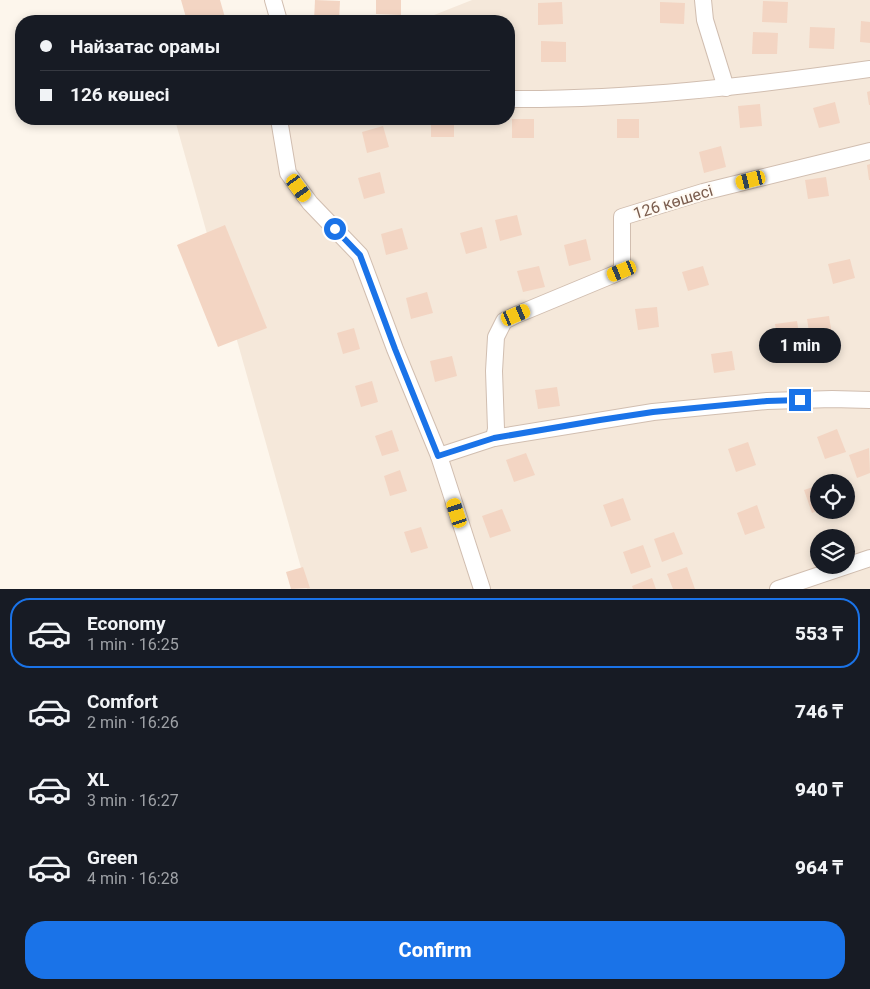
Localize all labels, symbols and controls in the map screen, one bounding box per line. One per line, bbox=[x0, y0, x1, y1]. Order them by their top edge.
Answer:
text: Найзатас орамы bbox=[70, 35, 220, 58]
text: 126 көшесі bbox=[70, 83, 170, 106]
car bbox=[734, 169, 767, 191]
car bbox=[284, 171, 313, 205]
street label: 126 көшесі bbox=[631, 181, 715, 223]
route start bbox=[324, 218, 346, 240]
car bbox=[605, 258, 638, 284]
car bbox=[499, 302, 532, 328]
callout: 1 min bbox=[759, 328, 841, 362]
text: 1 min bbox=[780, 336, 820, 355]
route end bbox=[789, 389, 811, 411]
map controls bbox=[810, 474, 855, 574]
button: locate bbox=[810, 474, 855, 519]
car bbox=[445, 496, 468, 530]
button: layers bbox=[810, 529, 855, 574]
icon: car bbox=[27, 611, 72, 656]
text: Economy bbox=[87, 612, 166, 635]
text: 553 ₸ bbox=[795, 622, 843, 645]
text: 1 min · 16:25 bbox=[87, 635, 179, 654]
icon: car bbox=[27, 689, 72, 734]
text: Comfort bbox=[87, 690, 158, 713]
text: 746 ₸ bbox=[795, 700, 843, 723]
text: 2 min · 16:26 bbox=[87, 713, 179, 732]
icon: car bbox=[27, 767, 72, 812]
text: XL bbox=[87, 768, 109, 791]
text: 940 ₸ bbox=[795, 778, 843, 801]
text: 3 min · 16:27 bbox=[87, 791, 179, 810]
icon: car bbox=[27, 845, 72, 890]
text: Green bbox=[87, 846, 138, 869]
text: 964 ₸ bbox=[795, 856, 843, 879]
text: 4 min · 16:28 bbox=[87, 869, 179, 888]
button: Confirm bbox=[25, 921, 845, 979]

